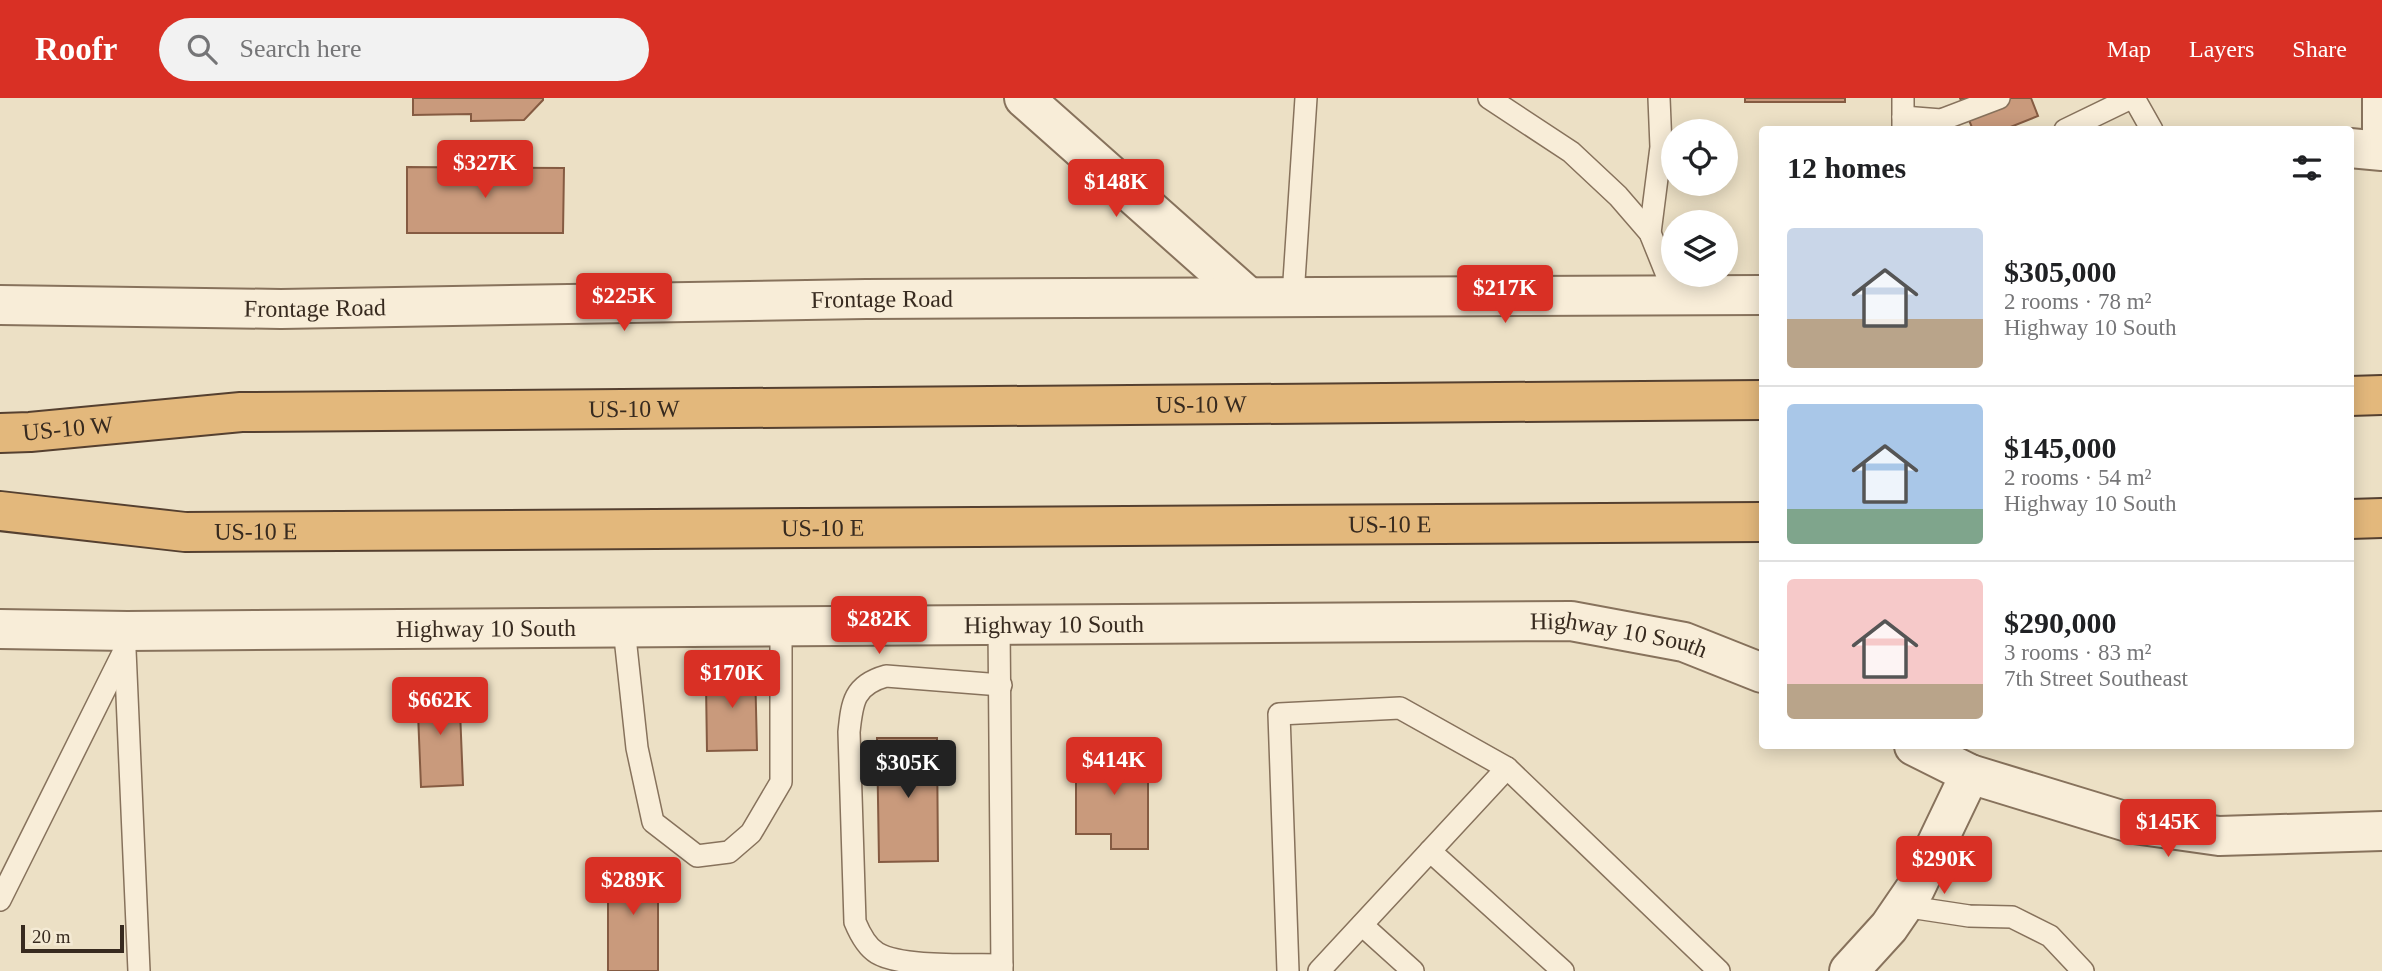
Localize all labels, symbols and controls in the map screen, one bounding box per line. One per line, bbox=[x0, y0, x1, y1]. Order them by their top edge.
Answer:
search box bbox=[159, 18, 649, 81]
icon: search bbox=[183, 30, 221, 68]
text: Roofr bbox=[35, 31, 117, 67]
text: Search here bbox=[239, 34, 361, 63]
text: Map bbox=[2107, 36, 2151, 62]
text: Layers bbox=[2189, 36, 2254, 62]
text: Share bbox=[2292, 36, 2347, 62]
map controls bbox=[1661, 119, 1738, 287]
button: locate bbox=[1661, 119, 1738, 196]
pin: $327K bbox=[436, 140, 534, 200]
icon: filters bbox=[2288, 149, 2326, 187]
text: $327K bbox=[453, 150, 517, 175]
text: 12 homes bbox=[1787, 151, 1906, 184]
pin: $148K bbox=[1067, 159, 1165, 219]
text: $148K bbox=[1084, 169, 1148, 194]
button: layers bbox=[1661, 210, 1738, 287]
text: $305,000 bbox=[2004, 255, 2117, 288]
icon: home bbox=[1843, 256, 1927, 340]
pin: $217K bbox=[1456, 266, 1554, 325]
pin: $225K bbox=[575, 274, 673, 333]
text: $217K bbox=[1473, 275, 1537, 300]
text: $225K bbox=[592, 283, 656, 308]
street label: Frontage Road bbox=[811, 286, 953, 313]
text: 2 rooms · 78 m² bbox=[2004, 289, 2151, 314]
street label: Frontage Road bbox=[244, 294, 386, 322]
text: Highway 10 South bbox=[2004, 315, 2177, 340]
street label: US-10 W bbox=[1155, 391, 1247, 418]
street label: US-10 W bbox=[588, 396, 680, 422]
street label: US-10 W bbox=[21, 411, 115, 446]
text: $145,000 bbox=[2004, 431, 2117, 464]
icon: home bbox=[1843, 432, 1927, 516]
text: 2 rooms · 54 m² bbox=[2004, 465, 2151, 490]
text: Highway 10 South bbox=[2004, 491, 2177, 516]
street label: US-10 E bbox=[1348, 511, 1432, 538]
street label: US-10 E bbox=[781, 515, 865, 541]
street label: US-10 E bbox=[214, 518, 298, 545]
pin: $282K bbox=[830, 596, 928, 656]
text: $282K bbox=[847, 606, 911, 631]
text: $290,000 bbox=[2004, 606, 2117, 639]
street label: Highway 10 South bbox=[1530, 607, 1711, 663]
icon: home bbox=[1843, 607, 1927, 691]
street label: Highway 10 South bbox=[964, 611, 1144, 638]
street label: Highway 10 South bbox=[396, 615, 576, 642]
text: 3 rooms · 83 m² bbox=[2004, 640, 2151, 665]
pin: $170K bbox=[683, 650, 781, 710]
text: $170K bbox=[700, 660, 764, 685]
text: 7th Street Southeast bbox=[2004, 666, 2188, 691]
pin: $662K bbox=[391, 678, 489, 737]
text: $662K bbox=[408, 687, 472, 712]
pin: $414K bbox=[1065, 738, 1163, 797]
pin: $305K bbox=[859, 740, 957, 800]
text: $414K bbox=[1082, 747, 1146, 772]
text: $305K bbox=[876, 750, 940, 775]
pin: $145K bbox=[2119, 800, 2217, 859]
text: $145K bbox=[2136, 809, 2200, 834]
pin: $290K bbox=[1895, 836, 1993, 896]
text: $290K bbox=[1912, 846, 1976, 871]
pin: $289K bbox=[584, 858, 682, 917]
text: $289K bbox=[601, 867, 665, 892]
scale bar bbox=[21, 922, 124, 954]
text: 20 m bbox=[32, 926, 71, 947]

